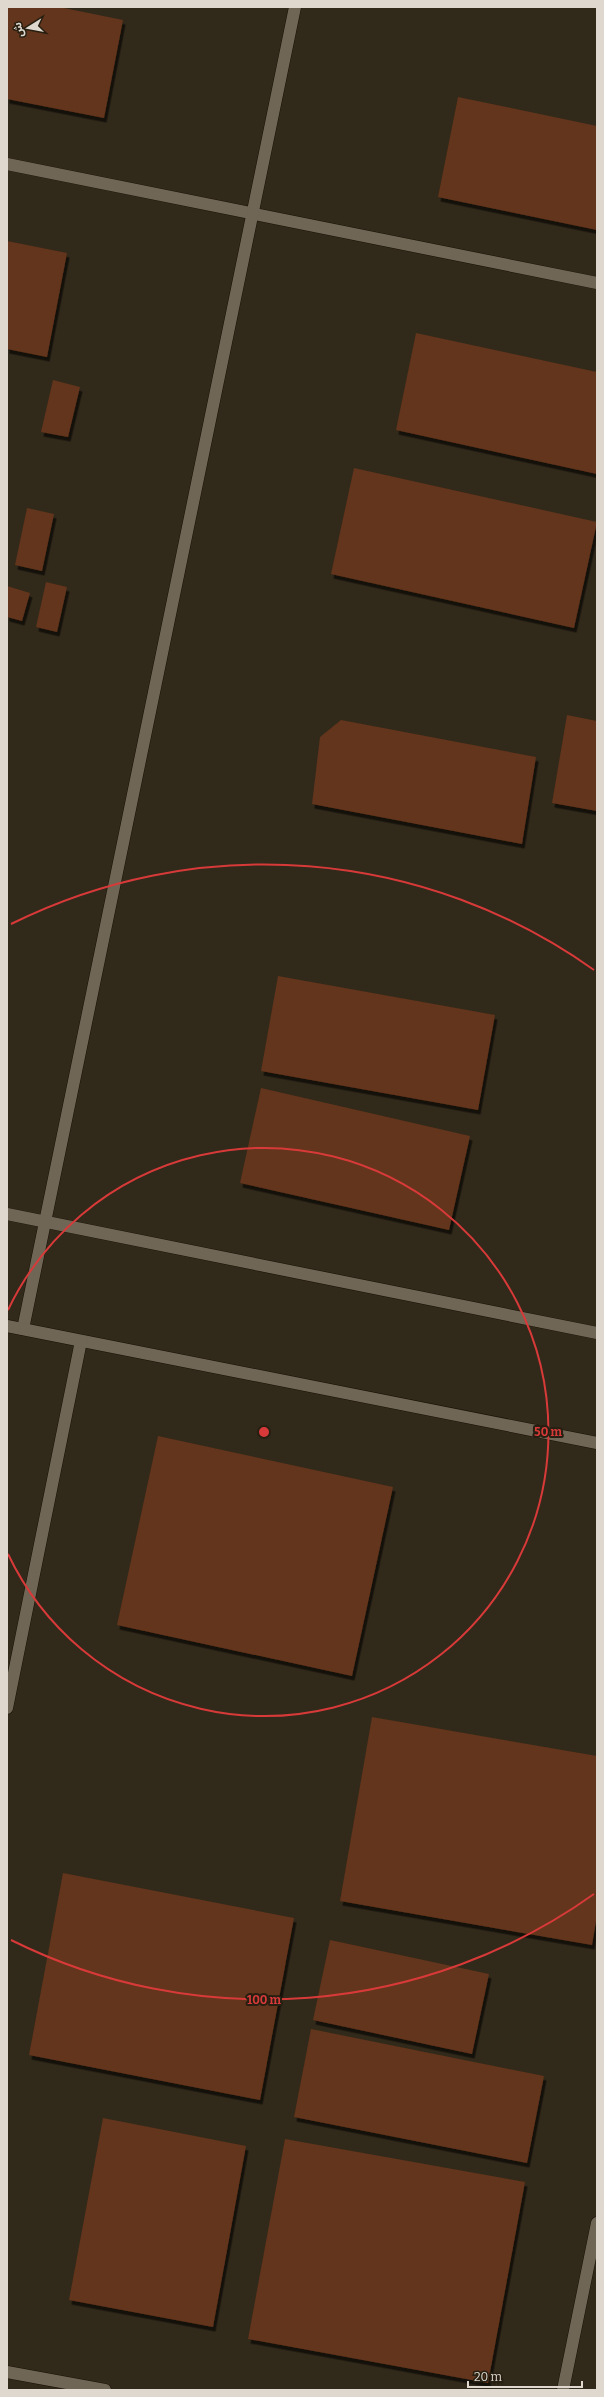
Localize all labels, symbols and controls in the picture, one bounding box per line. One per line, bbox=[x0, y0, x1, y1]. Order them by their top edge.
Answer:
north arrow bbox=[8, 8, 48, 48]
text: ش bbox=[11, 21, 26, 38]
centre of rings bbox=[257, 1425, 271, 1439]
text: 50 m bbox=[534, 1425, 562, 1439]
text: 100 m bbox=[247, 1993, 282, 2007]
scale bar bbox=[468, 2363, 582, 2389]
text: 20 m bbox=[474, 2370, 503, 2384]

